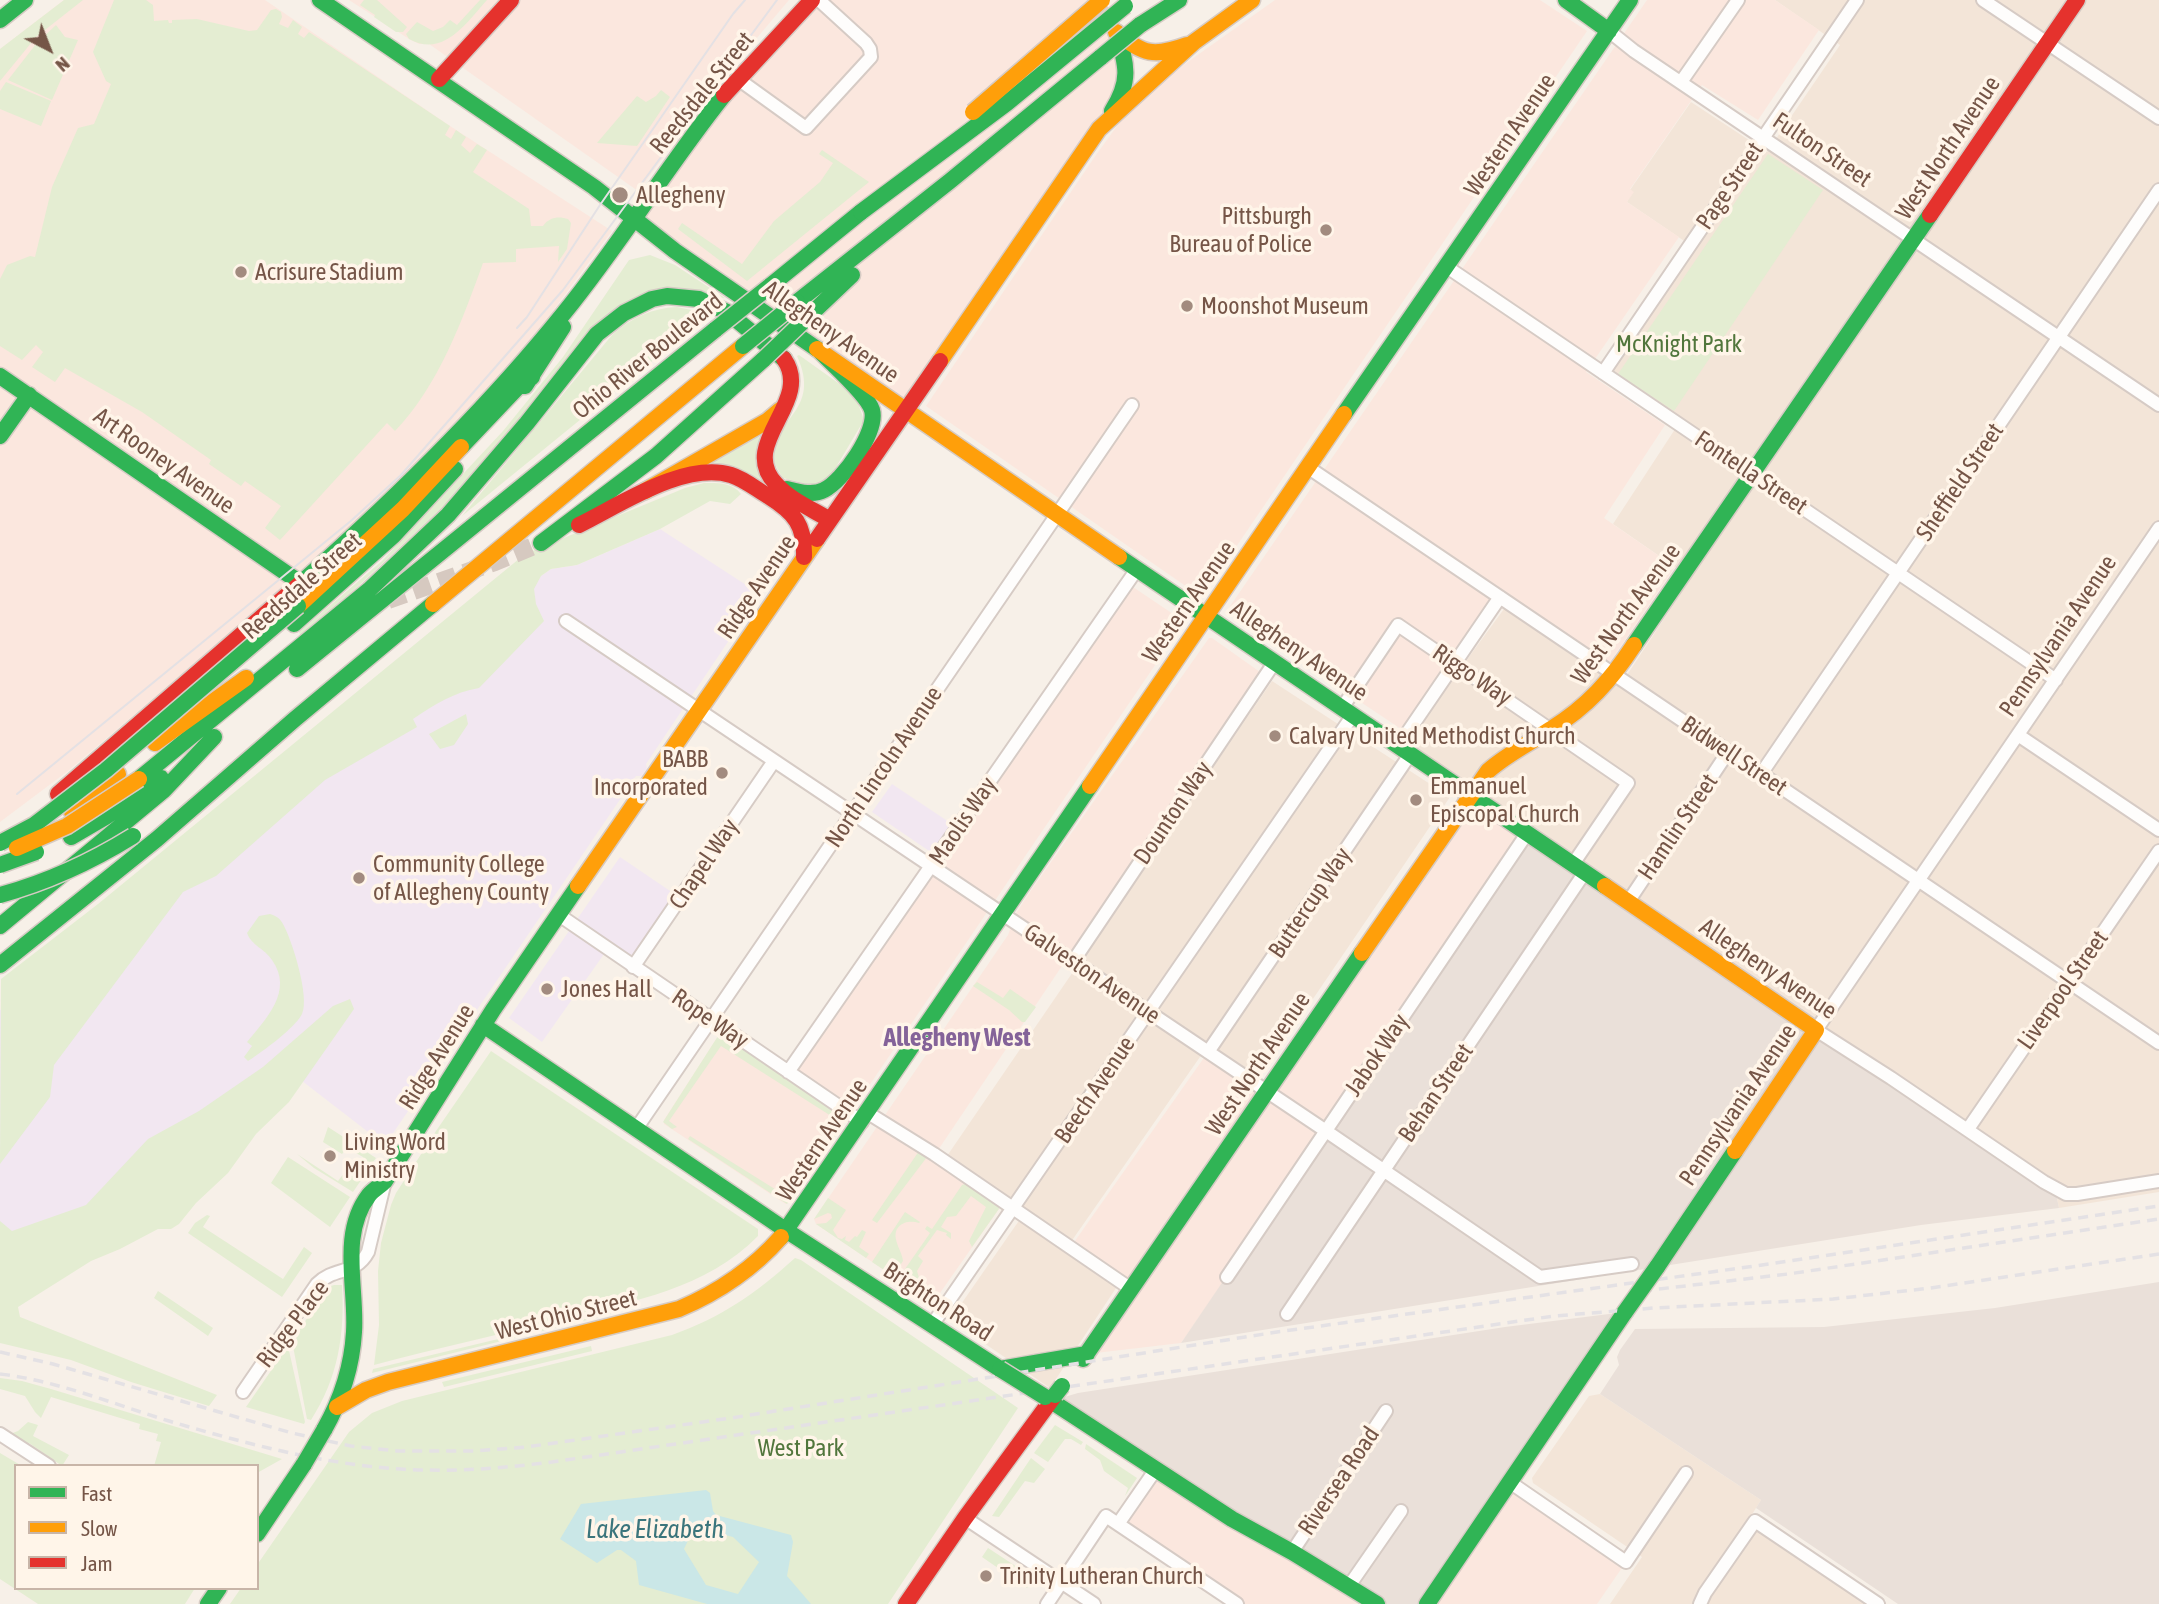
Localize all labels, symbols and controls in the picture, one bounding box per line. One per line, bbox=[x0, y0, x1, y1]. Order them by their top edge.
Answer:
north arrow bbox=[14, 14, 84, 84]
street label: Reedsdale Street bbox=[644, 26, 760, 160]
text: N bbox=[52, 53, 75, 77]
street label: Western Avenue bbox=[1458, 68, 1562, 202]
street label: West North Avenue bbox=[1889, 71, 2007, 225]
street label: Fulton Street bbox=[1767, 106, 1877, 194]
street label: Page Street bbox=[1690, 137, 1770, 235]
place label: Allegheny bbox=[636, 181, 726, 209]
marker: Allegheny bbox=[610, 185, 630, 205]
place label: Pittsburgh Bureau of Police bbox=[1169, 202, 1312, 258]
marker: Pittsburgh Bureau of Police bbox=[1318, 222, 1334, 238]
place label: Acrisure Stadium bbox=[255, 258, 403, 286]
marker: Acrisure Stadium bbox=[233, 264, 249, 280]
street label: Allegheny Avenue bbox=[758, 275, 904, 389]
street label: Ohio River Boulevard bbox=[567, 287, 729, 425]
place label: Moonshot Museum bbox=[1201, 292, 1369, 320]
marker: Moonshot Museum bbox=[1179, 298, 1195, 314]
park label: McKnight Park bbox=[1616, 330, 1742, 358]
street label: Art Rooney Avenue bbox=[88, 402, 240, 520]
street label: Sheffield Street bbox=[1910, 418, 2010, 546]
street label: Fontella Street bbox=[1689, 425, 1813, 521]
street label: Reedsdale Street bbox=[236, 526, 368, 646]
street label: Ridge Avenue bbox=[712, 529, 802, 645]
street label: Western Avenue bbox=[1136, 536, 1242, 668]
street label: West North Avenue bbox=[1565, 538, 1687, 690]
street label: Pennsylvania Avenue bbox=[1993, 550, 2123, 722]
street label: Allegheny Avenue bbox=[1225, 595, 1373, 707]
street label: Riggo Way bbox=[1427, 638, 1517, 712]
street label: North Lincoln Avenue bbox=[819, 681, 949, 853]
street label: Bidwell Street bbox=[1675, 710, 1793, 802]
place label: Calvary United Methodist Church bbox=[1289, 722, 1576, 750]
marker: Calvary United Methodist Church bbox=[1267, 728, 1283, 744]
place label: BABB Incorporated bbox=[594, 745, 708, 801]
street label: Dounton Way bbox=[1128, 756, 1218, 870]
marker: BABB Incorporated bbox=[714, 765, 730, 781]
street label: Hamlin Street bbox=[1632, 768, 1724, 886]
street label: Maolis Way bbox=[923, 772, 1003, 870]
place label: Emmanuel Episcopal Church bbox=[1430, 772, 1580, 828]
marker: Emmanuel Episcopal Church bbox=[1408, 792, 1424, 808]
street label: Chapel Way bbox=[663, 813, 745, 915]
street label: Buttercup Way bbox=[1262, 842, 1358, 964]
place label: Community College of Allegheny County bbox=[373, 850, 549, 906]
marker: Community College of Allegheny County bbox=[351, 870, 367, 886]
street label: Allegheny Avenue bbox=[1694, 913, 1842, 1025]
street label: Galveston Avenue bbox=[1018, 918, 1166, 1030]
street label: Liverpool Street bbox=[2011, 925, 2115, 1055]
place label: Jones Hall bbox=[561, 975, 652, 1003]
marker: Jones Hall bbox=[539, 981, 555, 997]
street label: Rope Way bbox=[666, 983, 754, 1055]
street label: West North Avenue bbox=[1199, 987, 1317, 1141]
street label: Ridge Avenue bbox=[393, 999, 481, 1115]
street label: Jabok Way bbox=[1339, 1008, 1415, 1102]
street label: Pennsylvania Avenue bbox=[1673, 1019, 1803, 1191]
district label: Allegheny West bbox=[883, 1022, 1031, 1054]
street label: Beech Avenue bbox=[1049, 1031, 1141, 1149]
street label: Behan Street bbox=[1393, 1038, 1479, 1148]
street label: Western Avenue bbox=[770, 1073, 874, 1207]
place label: Living Word Ministry bbox=[344, 1128, 446, 1184]
marker: Living Word Ministry bbox=[322, 1148, 338, 1164]
street label: Brighton Road bbox=[878, 1256, 998, 1348]
street label: Ridge Place bbox=[251, 1275, 335, 1373]
street label: West Ohio Street bbox=[492, 1284, 640, 1346]
street label: Riversea Road bbox=[1292, 1421, 1386, 1541]
park label: West Park bbox=[758, 1434, 844, 1462]
legend bbox=[14, 1464, 259, 1590]
text: Fast bbox=[81, 1481, 112, 1505]
water label: Lake Elizabeth bbox=[586, 1514, 724, 1546]
text: Slow bbox=[81, 1516, 117, 1540]
text: Jam bbox=[81, 1551, 113, 1575]
place label: Trinity Lutheran Church bbox=[1000, 1562, 1204, 1590]
marker: Trinity Lutheran Church bbox=[978, 1568, 994, 1584]

